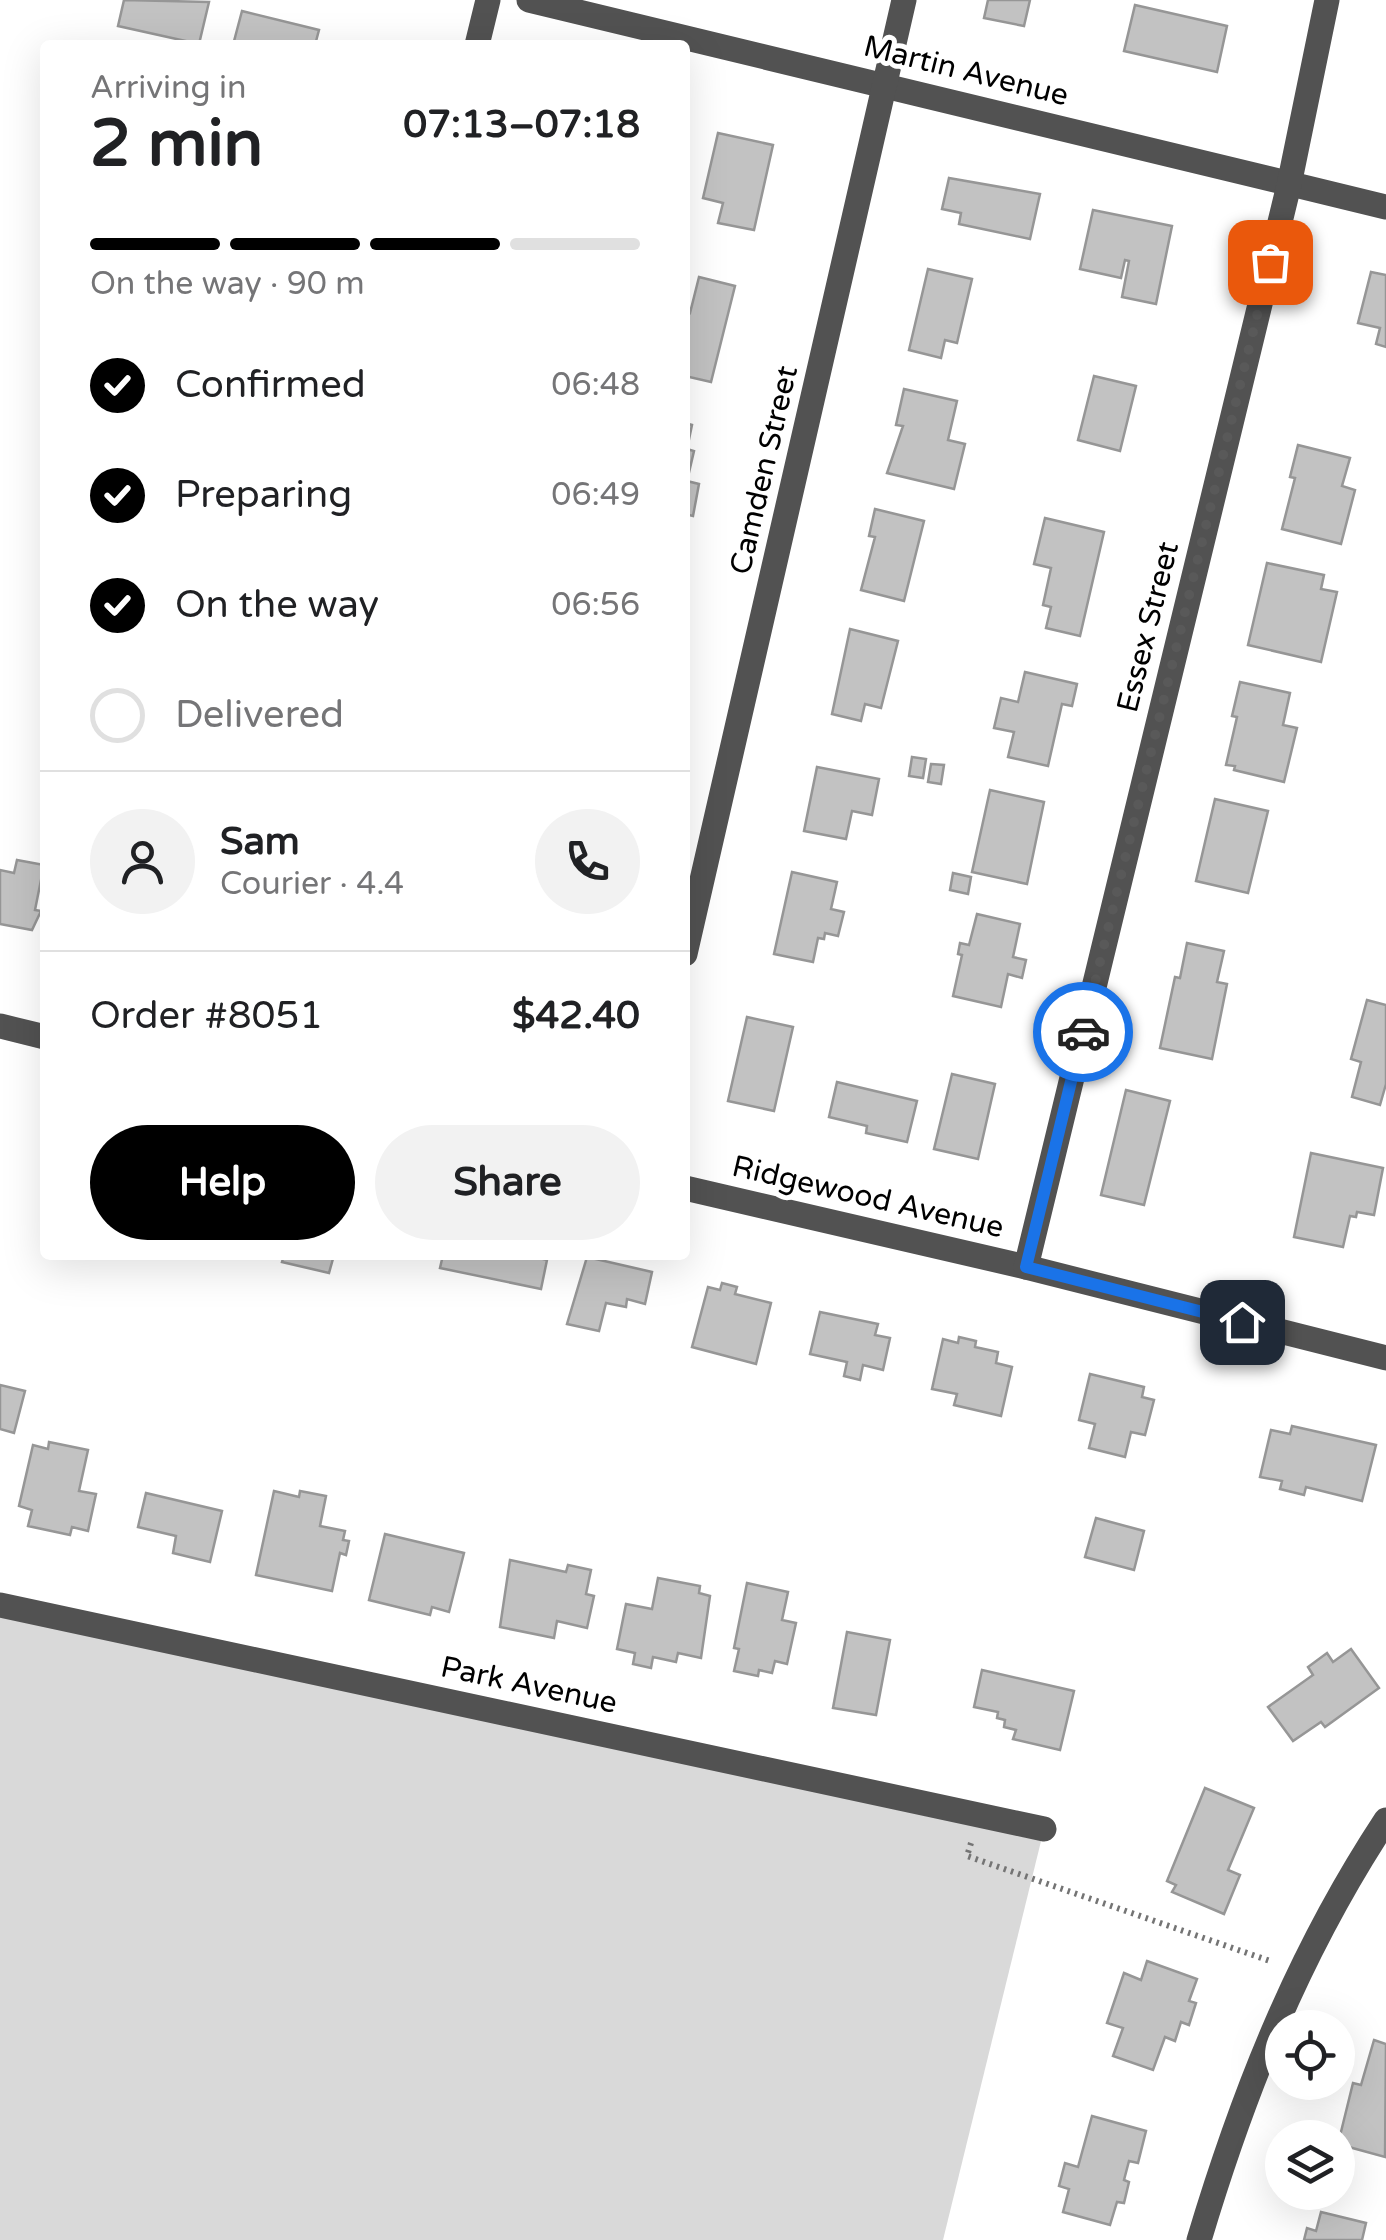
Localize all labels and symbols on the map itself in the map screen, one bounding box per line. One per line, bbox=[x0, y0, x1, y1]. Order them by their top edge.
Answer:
street label: Martin Avenue bbox=[860, 28, 1072, 114]
pin bbox=[1228, 220, 1313, 305]
street label: Camden Street bbox=[722, 362, 806, 578]
street label: Essex Street bbox=[1109, 538, 1187, 716]
courier bbox=[1033, 982, 1133, 1082]
street label: Ridgewood Avenue bbox=[729, 1148, 1007, 1246]
pin bbox=[1200, 1280, 1285, 1365]
street label: Park Avenue bbox=[437, 1648, 621, 1722]

